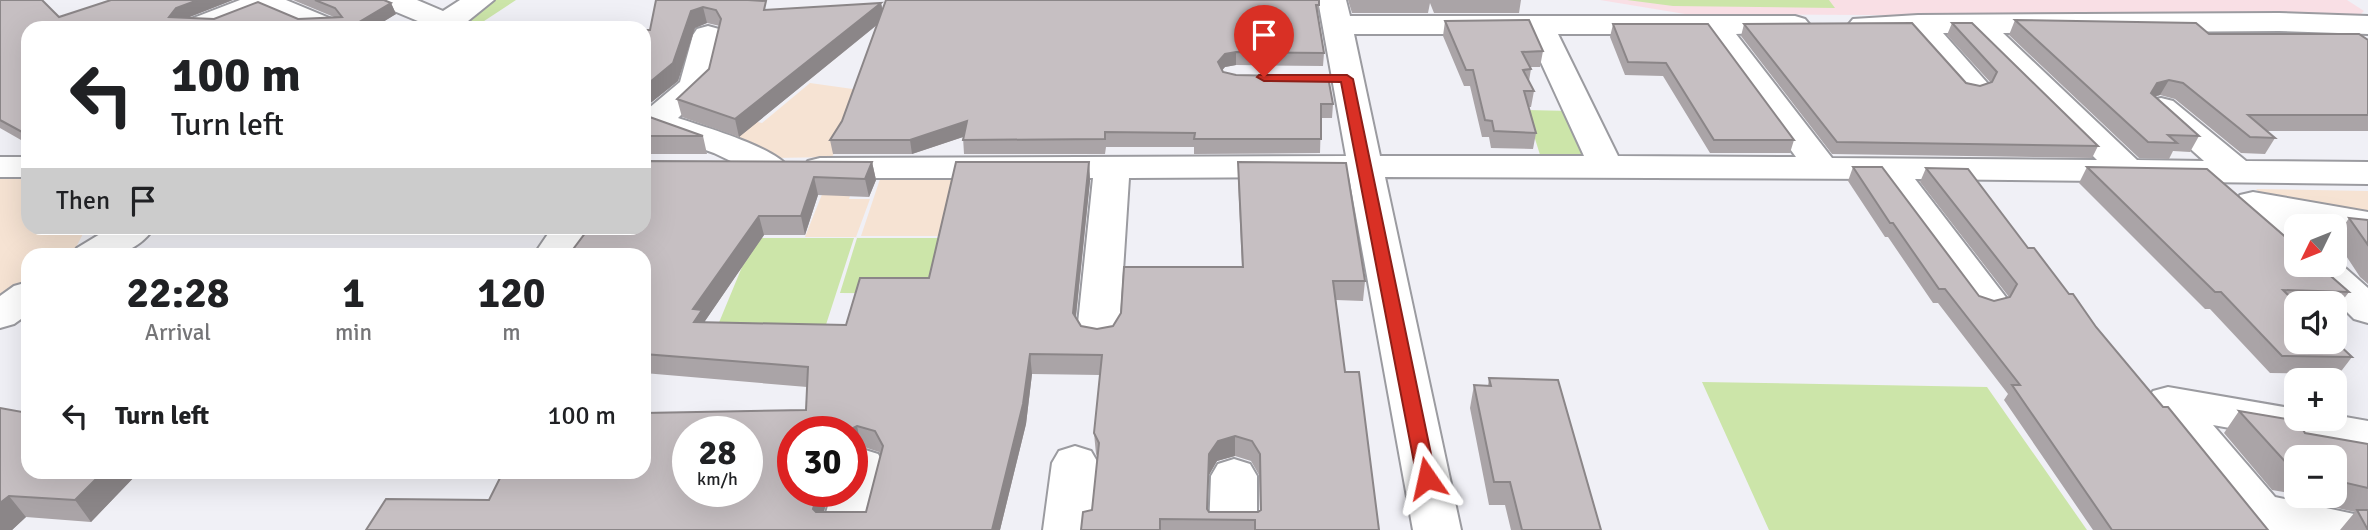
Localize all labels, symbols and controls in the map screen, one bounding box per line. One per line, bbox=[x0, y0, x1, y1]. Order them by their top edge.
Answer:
pin bbox=[1234, 5, 1294, 77]
icon: arrive bbox=[1245, 16, 1283, 54]
text: 100 m bbox=[171, 45, 301, 105]
icon: left bbox=[56, 49, 147, 140]
text: Turn left bbox=[171, 105, 284, 144]
icon: arrive bbox=[124, 182, 162, 220]
text: Then bbox=[56, 185, 110, 217]
north arrow bbox=[2284, 214, 2347, 276]
map controls bbox=[2284, 214, 2347, 508]
text: 22:28 bbox=[126, 268, 230, 319]
text: 1 bbox=[342, 268, 365, 319]
text: 120 bbox=[477, 268, 546, 319]
button: sound bbox=[2284, 291, 2347, 354]
text: Arrival bbox=[145, 318, 211, 347]
text: min bbox=[335, 318, 372, 347]
text: m bbox=[502, 318, 521, 347]
button: + bbox=[2284, 368, 2347, 431]
icon: left bbox=[56, 397, 94, 435]
text: Turn left bbox=[115, 400, 209, 432]
text: 100 m bbox=[547, 400, 616, 432]
speed limit sign: 30 bbox=[777, 416, 868, 507]
text: 28 bbox=[699, 431, 736, 474]
position arrow bbox=[1390, 441, 1464, 515]
button: − bbox=[2284, 445, 2347, 508]
text: km/h bbox=[697, 468, 738, 490]

